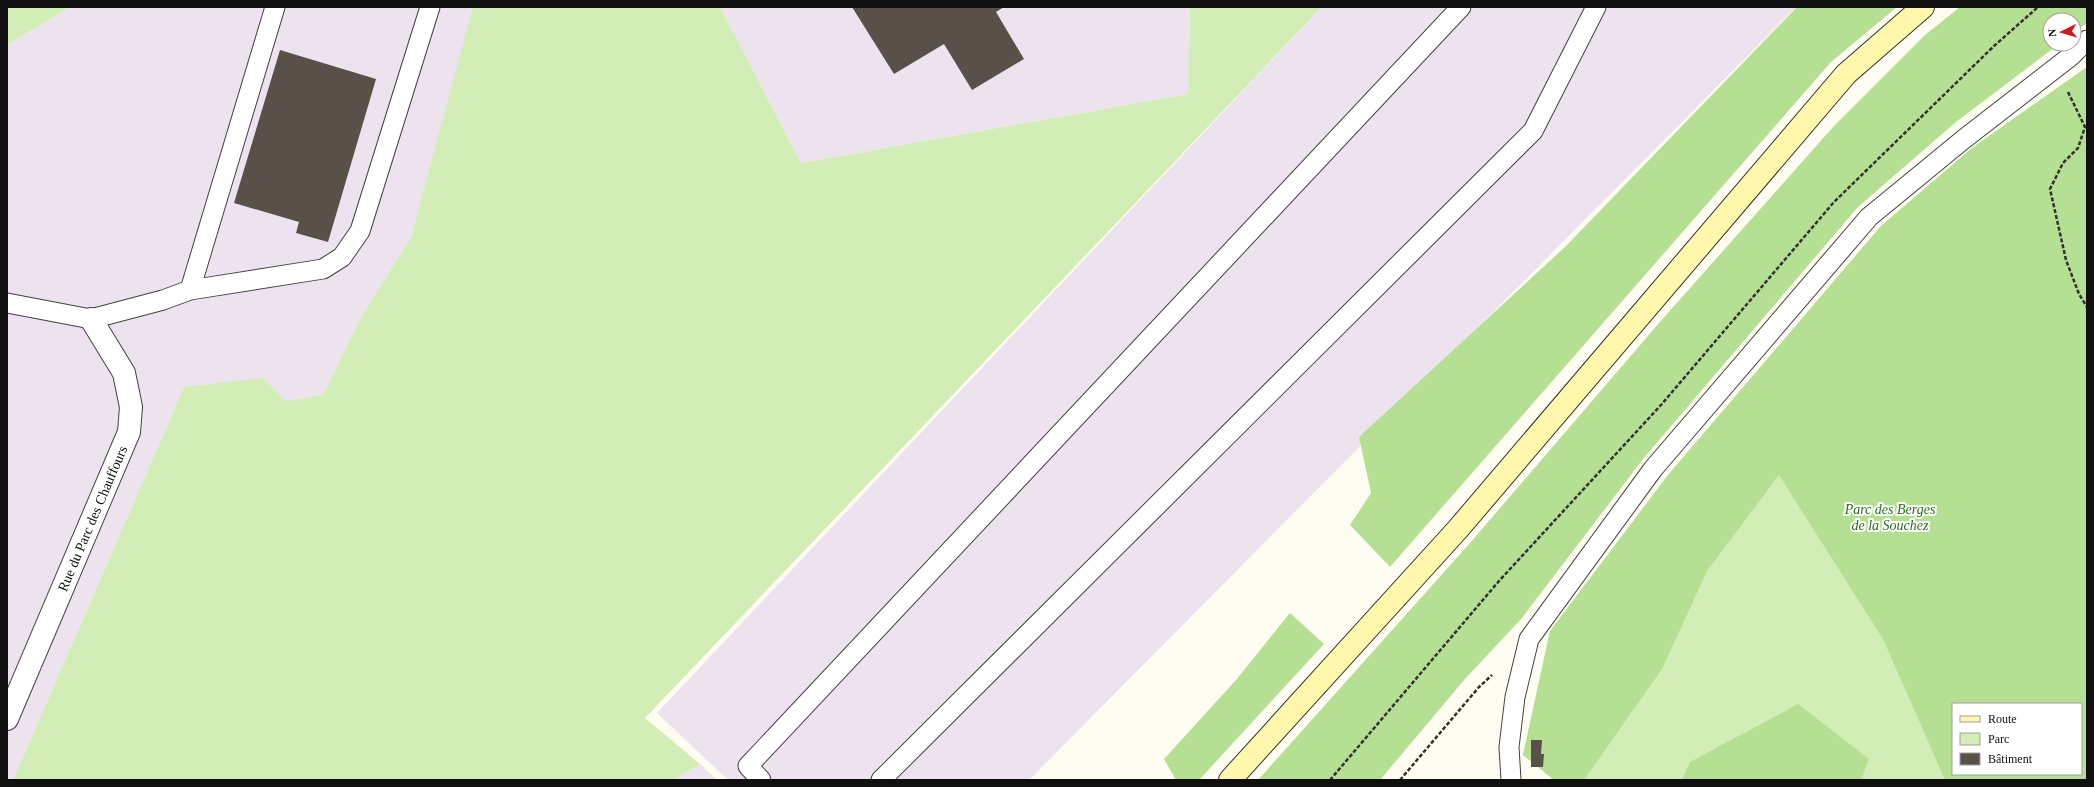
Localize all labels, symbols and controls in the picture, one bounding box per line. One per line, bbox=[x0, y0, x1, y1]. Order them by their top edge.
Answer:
north arrow bbox=[2042, 12, 2082, 52]
text: N bbox=[2046, 28, 2058, 37]
street label: Rue du Parc des Chauffours bbox=[55, 443, 130, 594]
park label: Parc des Berges de la Souchez bbox=[1844, 502, 1936, 533]
legend bbox=[1952, 703, 2082, 775]
text: Route bbox=[1988, 712, 2017, 726]
text: Parc bbox=[1988, 732, 2009, 746]
text: Bâtiment bbox=[1988, 752, 2033, 766]

